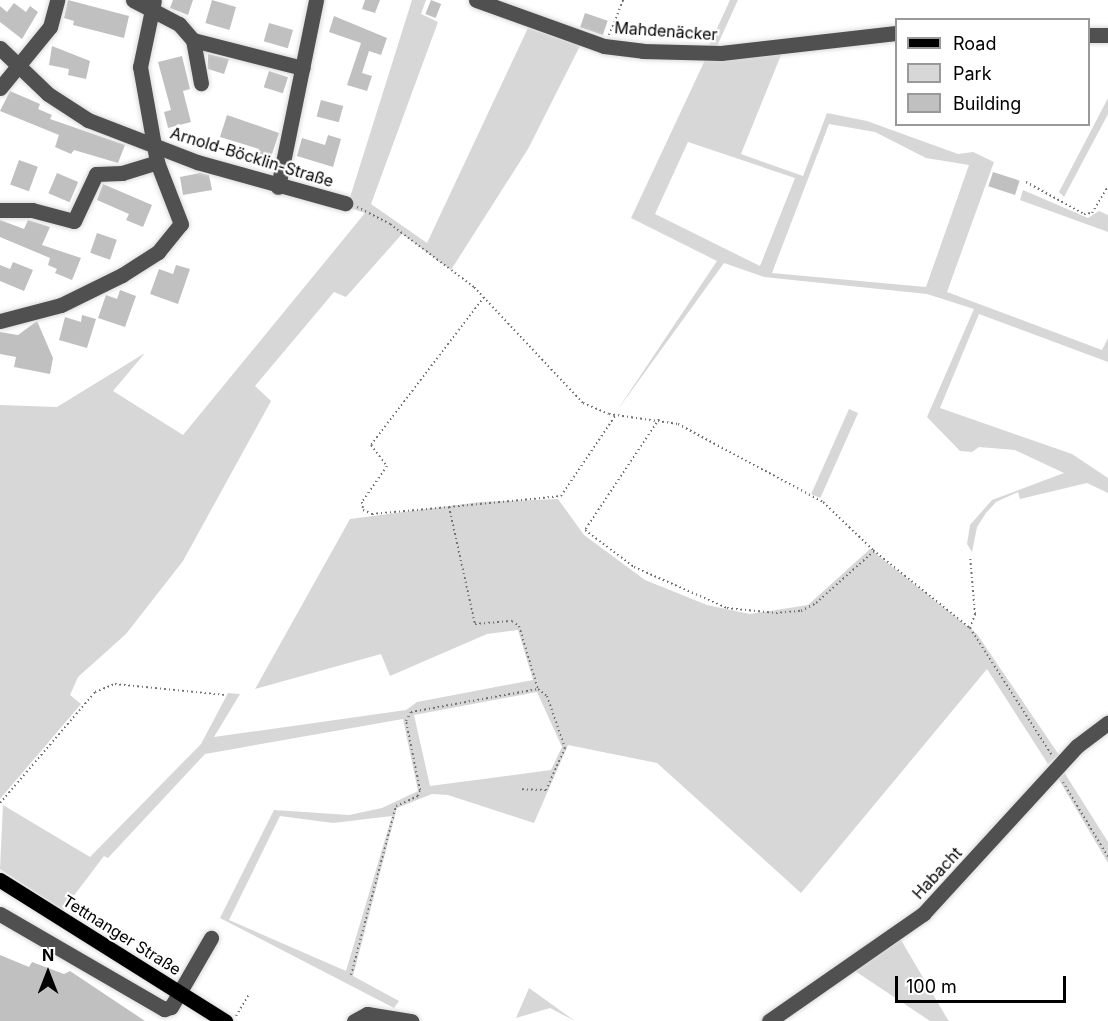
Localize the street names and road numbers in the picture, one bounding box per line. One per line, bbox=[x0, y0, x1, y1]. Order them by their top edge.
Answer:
street label: Mahdenäcker bbox=[614, 18, 718, 44]
street label: Arnold-Böcklin-Straße bbox=[168, 123, 336, 191]
street label: Habacht bbox=[908, 843, 966, 903]
street label: Tettnanger Straße bbox=[59, 891, 185, 979]

